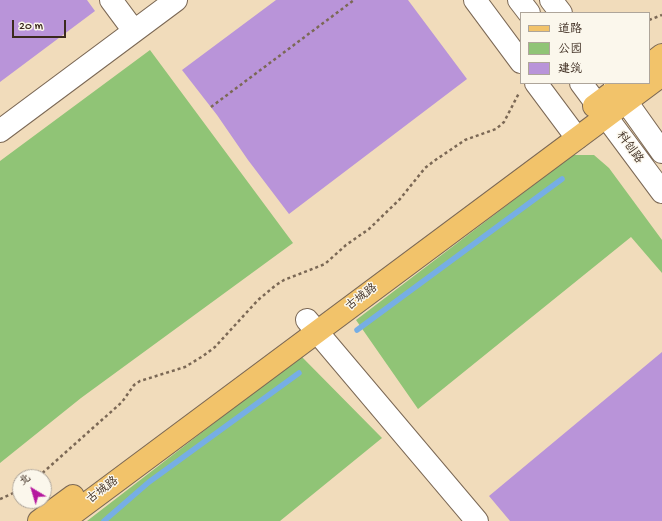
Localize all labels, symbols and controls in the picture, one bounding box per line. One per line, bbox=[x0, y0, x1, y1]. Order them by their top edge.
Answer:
scale bar bbox=[14, 12, 68, 38]
legend bbox=[520, 12, 650, 84]
text: 20 m bbox=[19, 20, 43, 34]
text: 道路 bbox=[558, 23, 582, 37]
text: 公园 bbox=[558, 43, 582, 57]
text: 建筑 bbox=[558, 63, 582, 77]
street label: 科创路 bbox=[613, 129, 645, 167]
street label: 古城路 bbox=[343, 281, 381, 315]
north arrow bbox=[12, 469, 52, 509]
text: 北 bbox=[17, 472, 33, 488]
street label: 古城路 bbox=[84, 474, 122, 508]

